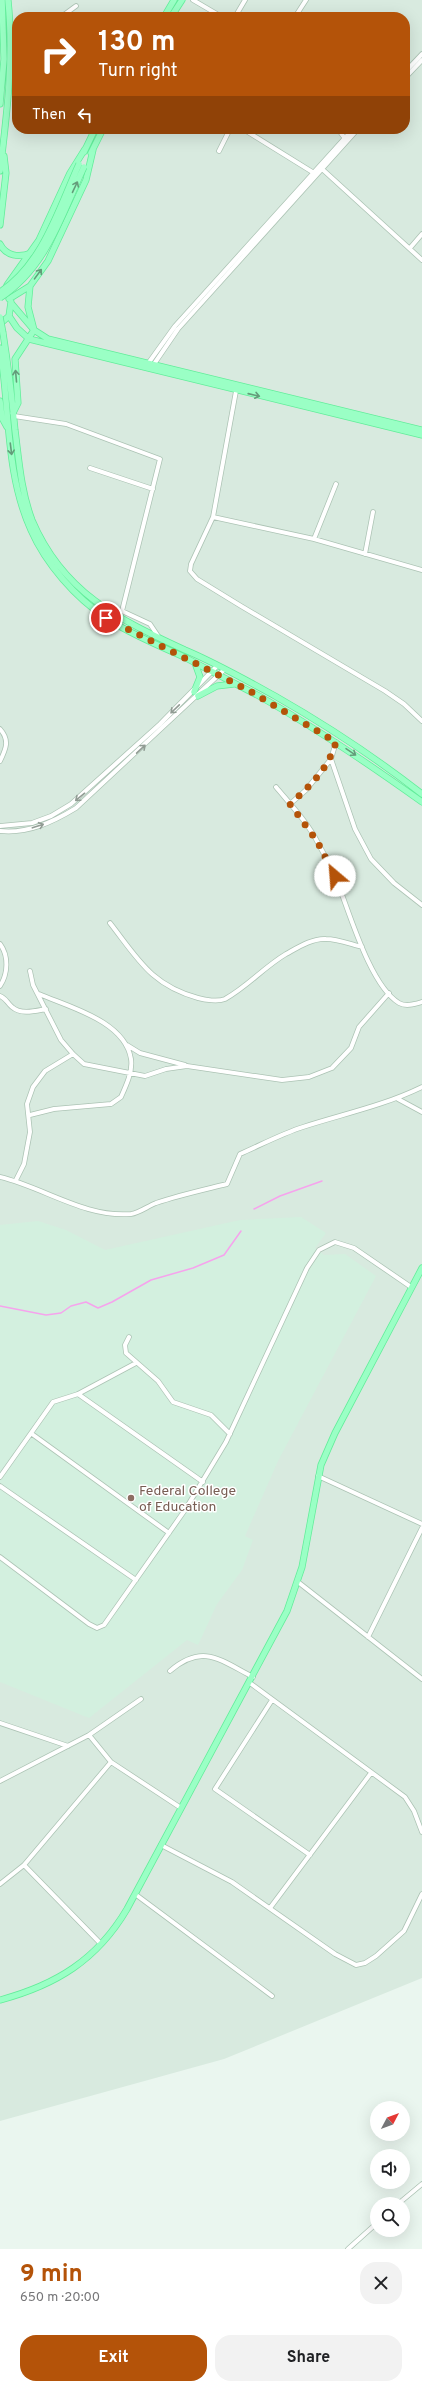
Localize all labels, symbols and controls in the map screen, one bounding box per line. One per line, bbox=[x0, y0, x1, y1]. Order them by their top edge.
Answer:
text: 130 m bbox=[98, 25, 176, 61]
icon: right bbox=[32, 28, 84, 80]
text: Turn right bbox=[98, 60, 178, 83]
icon: left bbox=[74, 104, 96, 126]
text: Then bbox=[32, 106, 66, 125]
one-way arrow bbox=[72, 181, 79, 193]
one-way arrow bbox=[34, 269, 42, 280]
one-way arrow bbox=[12, 370, 19, 383]
one-way arrow bbox=[247, 391, 260, 399]
one-way arrow bbox=[7, 442, 15, 455]
pin bbox=[89, 601, 123, 635]
icon: arrive bbox=[95, 607, 117, 629]
one-way arrow bbox=[171, 704, 181, 713]
one-way arrow bbox=[136, 744, 146, 754]
one-way arrow bbox=[345, 748, 356, 756]
one-way arrow bbox=[74, 793, 85, 802]
one-way arrow bbox=[32, 822, 44, 830]
position arrow bbox=[314, 855, 356, 897]
place label: Federal College of Education bbox=[139, 1483, 236, 1516]
marker: Federal College of Education bbox=[126, 1493, 136, 1503]
north arrow bbox=[370, 2101, 410, 2141]
map controls bbox=[370, 2101, 410, 2237]
button: sound bbox=[370, 2149, 410, 2189]
button: search bbox=[370, 2197, 410, 2237]
text: 9 min bbox=[20, 2260, 83, 2290]
button: close bbox=[360, 2262, 402, 2304]
text: 650 m · 20:00 bbox=[20, 2290, 100, 2306]
button: Exit bbox=[20, 2335, 207, 2381]
button: Share bbox=[215, 2335, 402, 2381]

